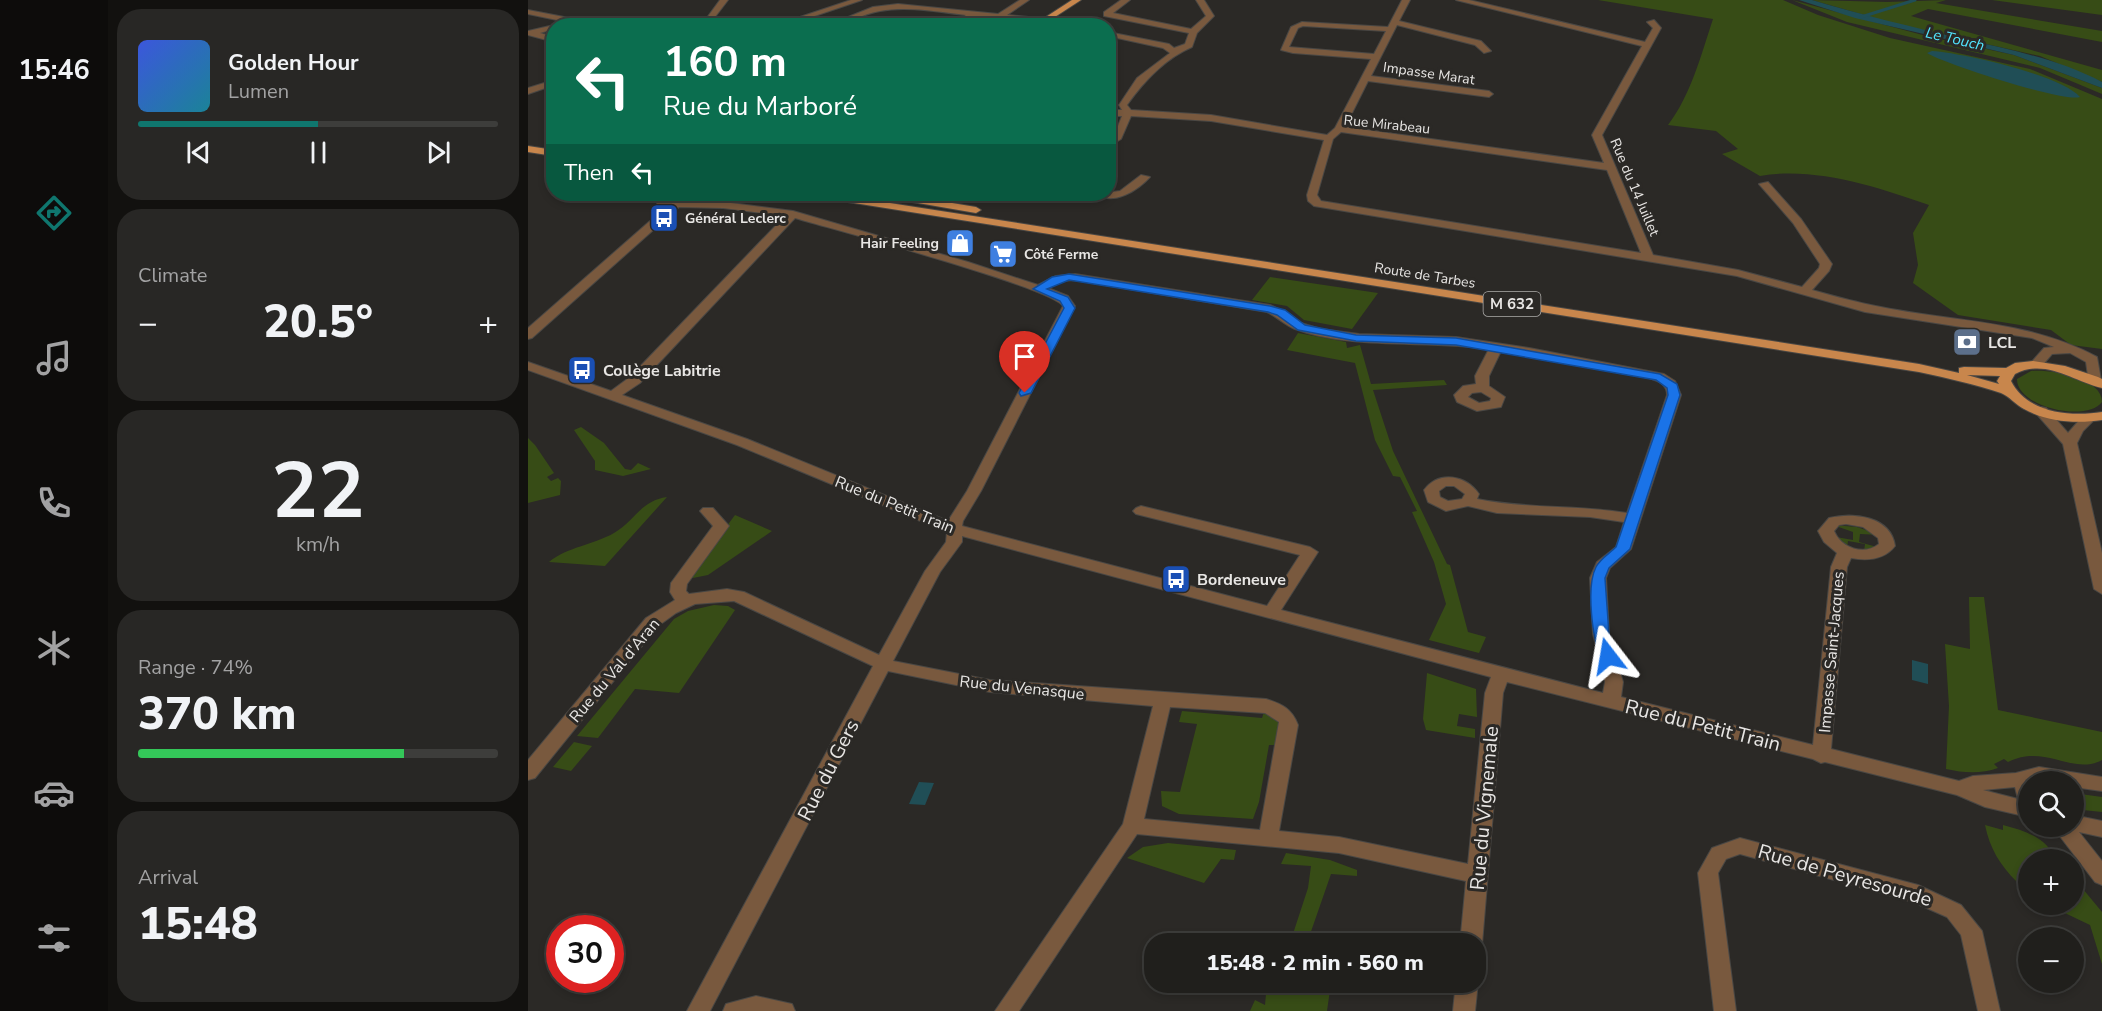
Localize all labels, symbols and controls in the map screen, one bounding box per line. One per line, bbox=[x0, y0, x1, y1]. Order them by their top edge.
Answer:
water label: Le Touch bbox=[1924, 23, 1986, 55]
text: 160 m bbox=[663, 34, 787, 91]
icon: left bbox=[564, 42, 642, 120]
text: Golden Hour bbox=[228, 48, 359, 78]
text: 15:46 bbox=[18, 52, 90, 89]
street label: Impasse Marat bbox=[1382, 58, 1476, 89]
text: Lumen bbox=[228, 78, 289, 105]
text: Rue du Marboré bbox=[663, 88, 857, 125]
street label: Rue Mirabeau bbox=[1343, 111, 1431, 138]
street label: Rue du 14 Juillet bbox=[1605, 135, 1664, 239]
icon: previous bbox=[182, 136, 215, 169]
icon: pause bbox=[302, 136, 335, 169]
icon: next bbox=[422, 136, 455, 169]
icon: left bbox=[626, 156, 659, 189]
text: Then bbox=[564, 158, 614, 188]
icon: directions bbox=[33, 192, 75, 234]
bus stop icon: Général Leclerc bbox=[648, 202, 680, 234]
place label: Général Leclerc bbox=[685, 209, 786, 228]
shop icon: Hair Feeling bbox=[944, 227, 976, 259]
place label: Hair Feeling bbox=[860, 234, 939, 253]
supermarket icon: Côté Ferme bbox=[987, 238, 1019, 270]
place label: Côté Ferme bbox=[1024, 245, 1099, 264]
street label: Route de Tarbes bbox=[1373, 258, 1477, 293]
text: Climate bbox=[138, 262, 207, 289]
text: 20.5° bbox=[263, 292, 373, 353]
road number: M 632 bbox=[1484, 292, 1540, 316]
text: − bbox=[138, 301, 158, 346]
text: + bbox=[478, 301, 498, 346]
bank icon: LCL bbox=[1951, 326, 1983, 358]
pin bbox=[999, 331, 1050, 393]
place label: LCL bbox=[1988, 332, 2016, 354]
icon: music bbox=[33, 337, 75, 379]
icon: arrive bbox=[1008, 340, 1041, 373]
bus stop icon: Collège Labitrie bbox=[566, 354, 598, 386]
place label: Collège Labitrie bbox=[603, 360, 721, 382]
text: 22 bbox=[271, 438, 365, 545]
street label: Rue du Petit Train bbox=[831, 471, 958, 539]
icon: phone bbox=[33, 482, 75, 524]
text: km/h bbox=[296, 531, 340, 558]
bus stop icon: Bordeneuve bbox=[1160, 563, 1192, 595]
place label: Bordeneuve bbox=[1197, 569, 1286, 591]
street label: Impasse Saint-Jacques bbox=[1814, 570, 1850, 734]
street label: Rue du Val d'Aran bbox=[565, 614, 665, 727]
position arrow bbox=[1576, 624, 1640, 688]
icon: climate bbox=[33, 627, 75, 669]
text: Range · 74% bbox=[138, 654, 253, 681]
street label: Rue du Venasque bbox=[958, 671, 1085, 705]
text: 370 km bbox=[138, 684, 297, 745]
street label: Rue du Petit Train bbox=[1622, 693, 1783, 758]
street label: Rue du Gers bbox=[791, 715, 866, 825]
street label: Rue du Vignemale bbox=[1464, 725, 1505, 891]
map controls bbox=[2018, 771, 2084, 993]
button: search bbox=[2018, 771, 2084, 837]
icon: car bbox=[33, 772, 75, 814]
street label: Rue de Peyresourde bbox=[1755, 838, 1935, 913]
button: + bbox=[2018, 849, 2084, 915]
text: Arrival bbox=[138, 864, 198, 891]
text: 15:48 bbox=[138, 894, 258, 955]
speed limit sign: 30 bbox=[546, 915, 624, 993]
icon: filters bbox=[33, 917, 75, 959]
button: − bbox=[2018, 927, 2084, 993]
text: 15:48 · 2 min · 560 m bbox=[1206, 948, 1424, 978]

